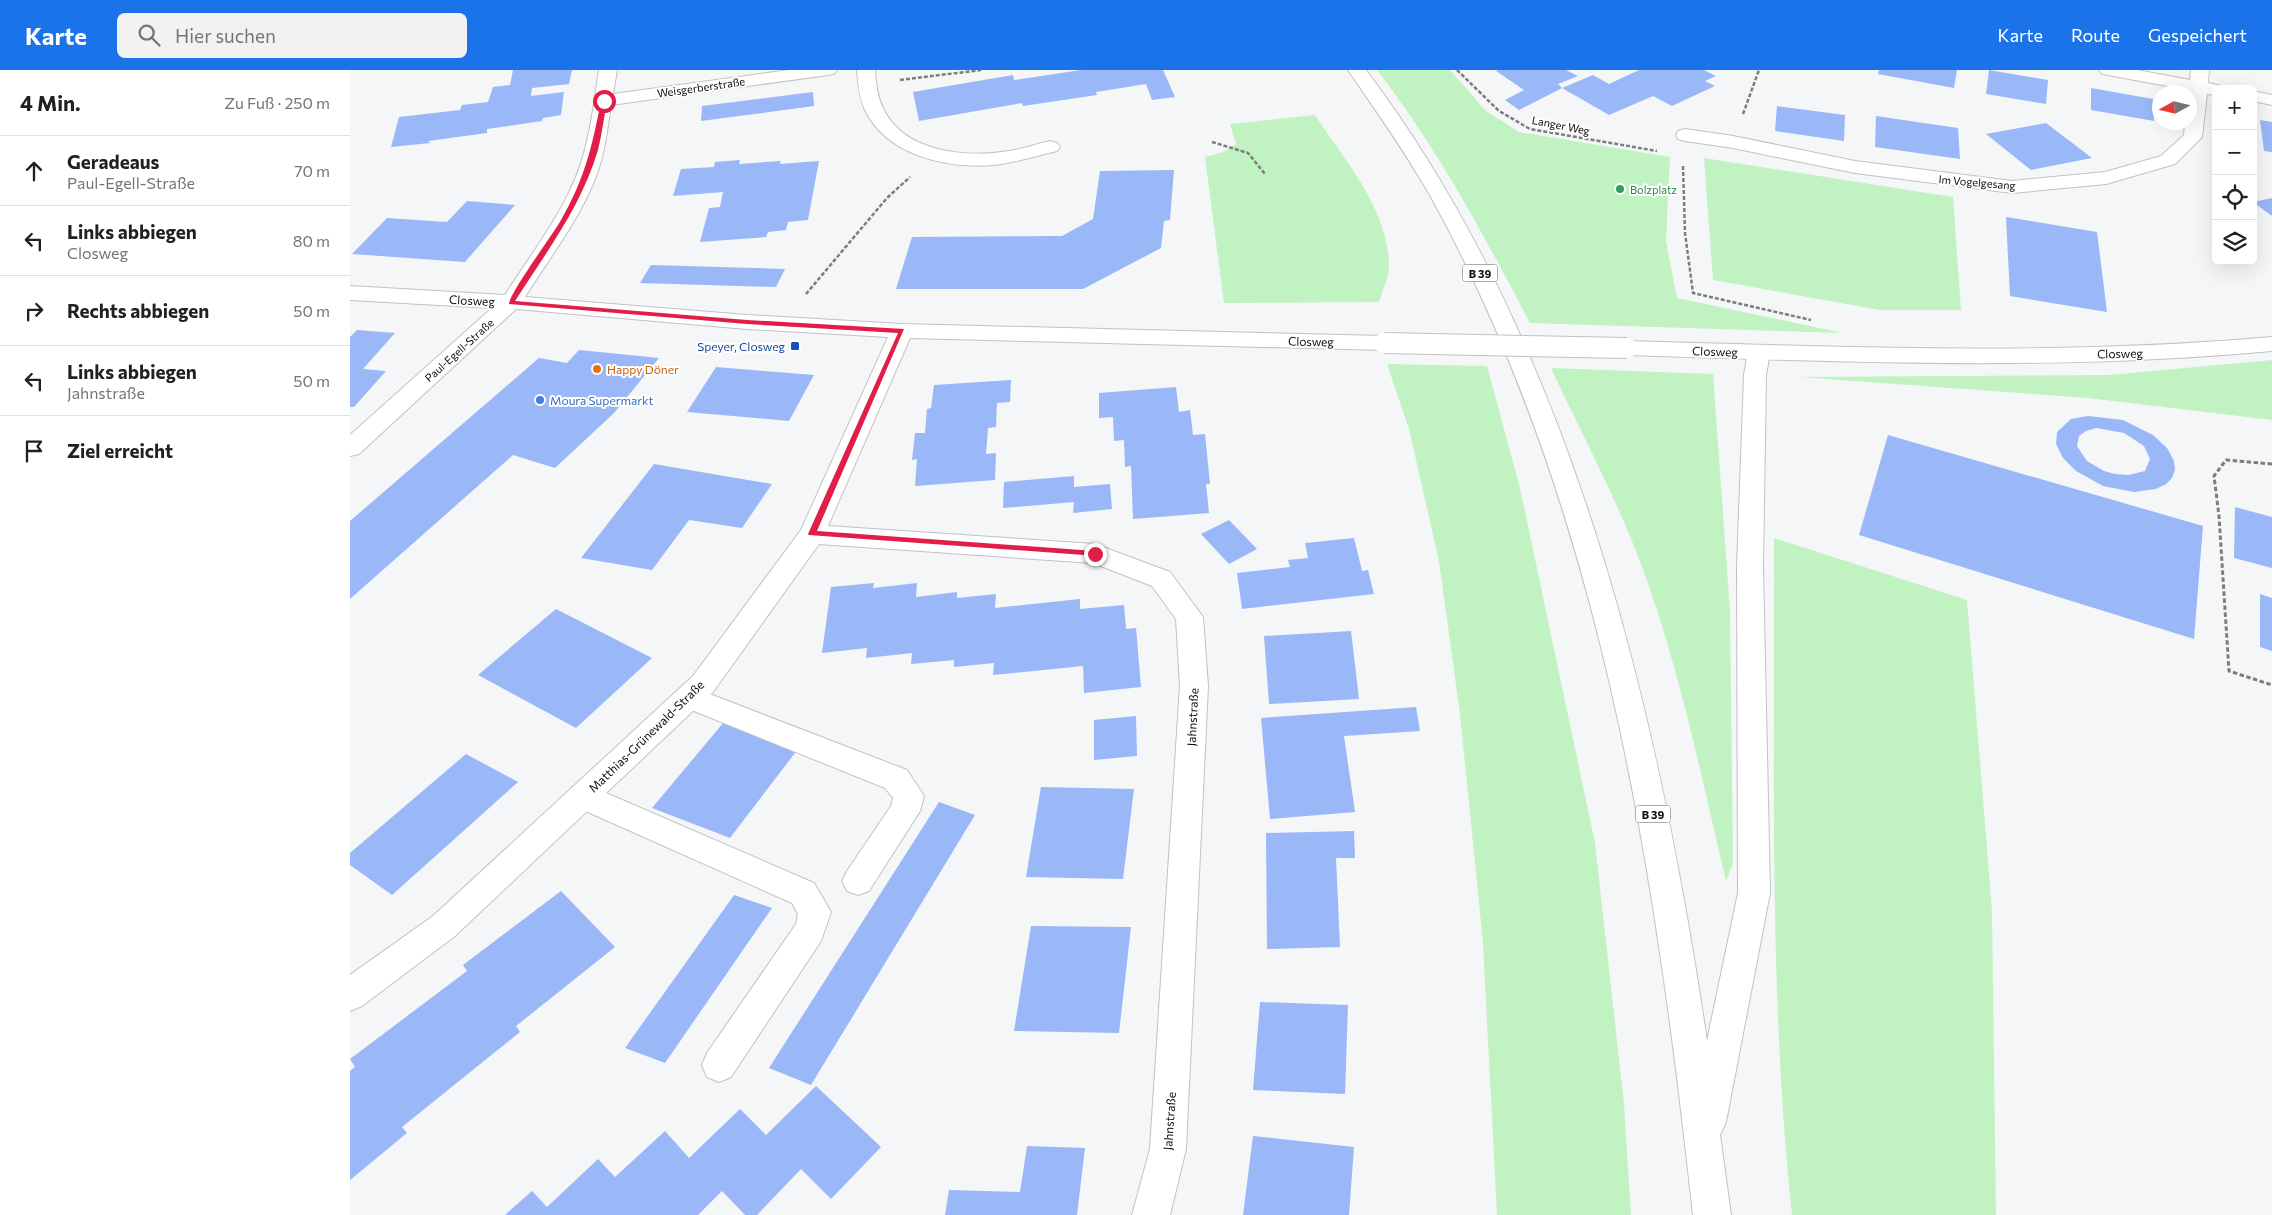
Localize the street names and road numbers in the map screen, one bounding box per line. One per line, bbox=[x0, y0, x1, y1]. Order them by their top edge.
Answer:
street label: Weisgerberstraße bbox=[656, 74, 746, 100]
street label: Langer Weg bbox=[1531, 113, 1591, 137]
street label: Im Vogelgesang bbox=[1938, 172, 2016, 192]
road number: B 39 bbox=[1462, 264, 1498, 282]
street label: Closweg bbox=[449, 292, 496, 308]
street label: Paul-Egell-Straße bbox=[422, 316, 496, 384]
street label: Closweg bbox=[1288, 334, 1335, 348]
street label: Closweg bbox=[1692, 343, 1739, 359]
street label: Closweg bbox=[2097, 346, 2144, 360]
street label: Matthias-Grünewald-Straße bbox=[585, 677, 707, 795]
street label: Jahnstraße bbox=[1183, 687, 1202, 747]
road number: B 39 bbox=[1636, 806, 1670, 822]
street label: Jahnstraße bbox=[1160, 1091, 1179, 1151]

